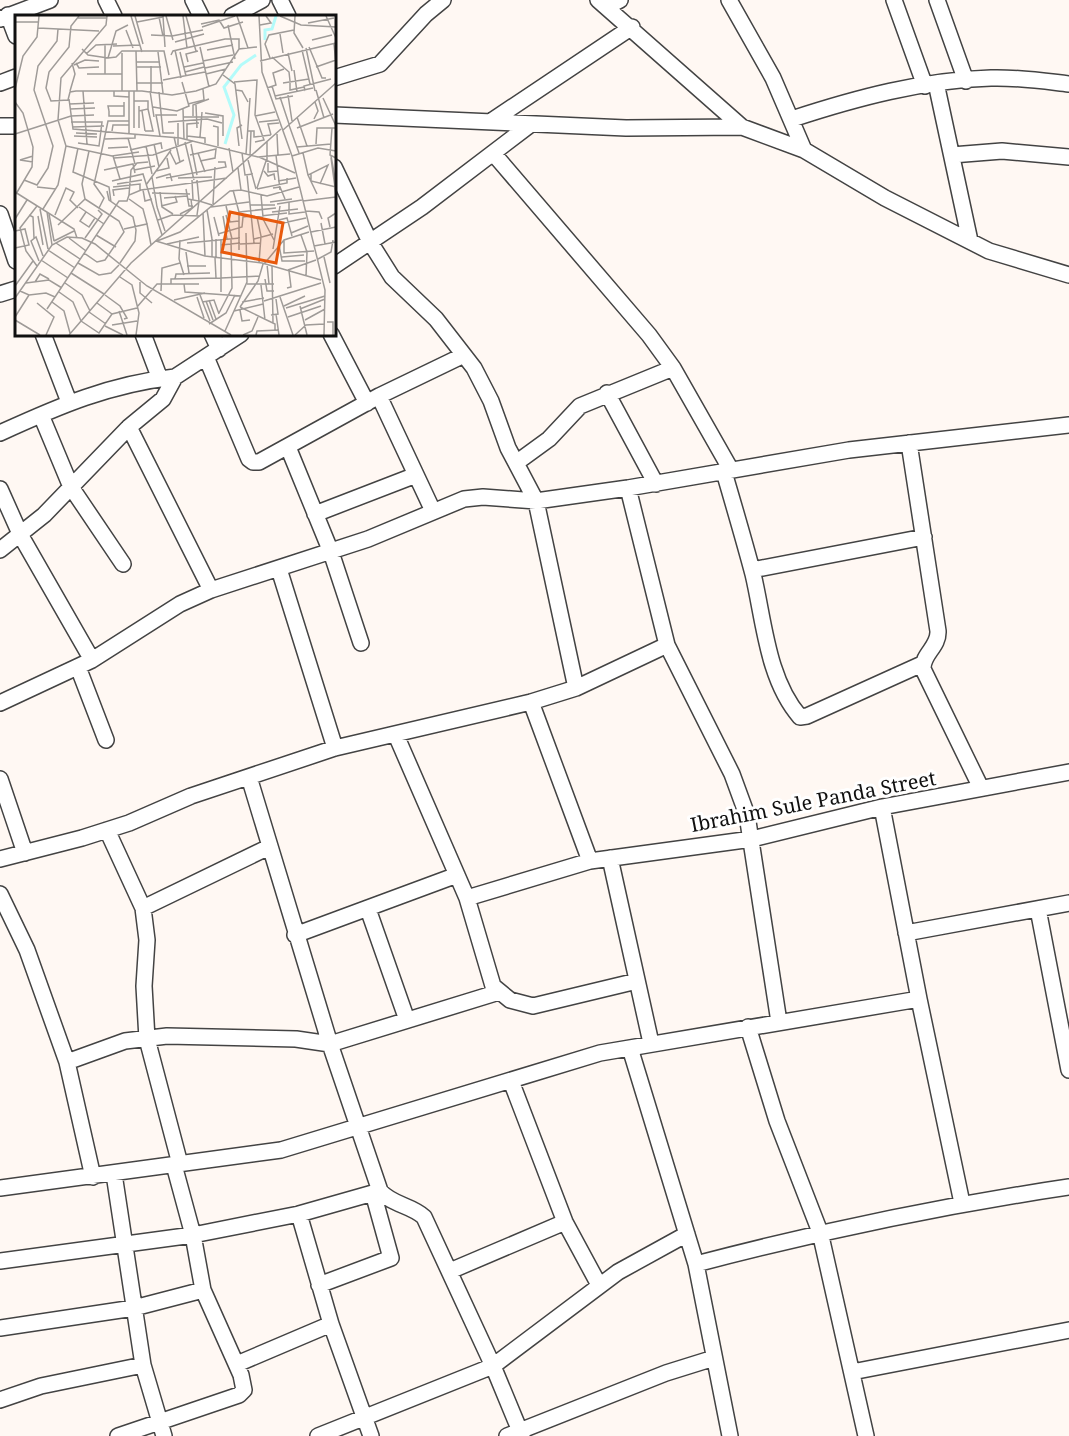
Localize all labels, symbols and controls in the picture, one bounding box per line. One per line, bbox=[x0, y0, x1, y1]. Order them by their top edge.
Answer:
inset map bbox=[15, 15, 336, 336]
street label: Ibrahim Sule Panda Street bbox=[688, 764, 938, 838]

